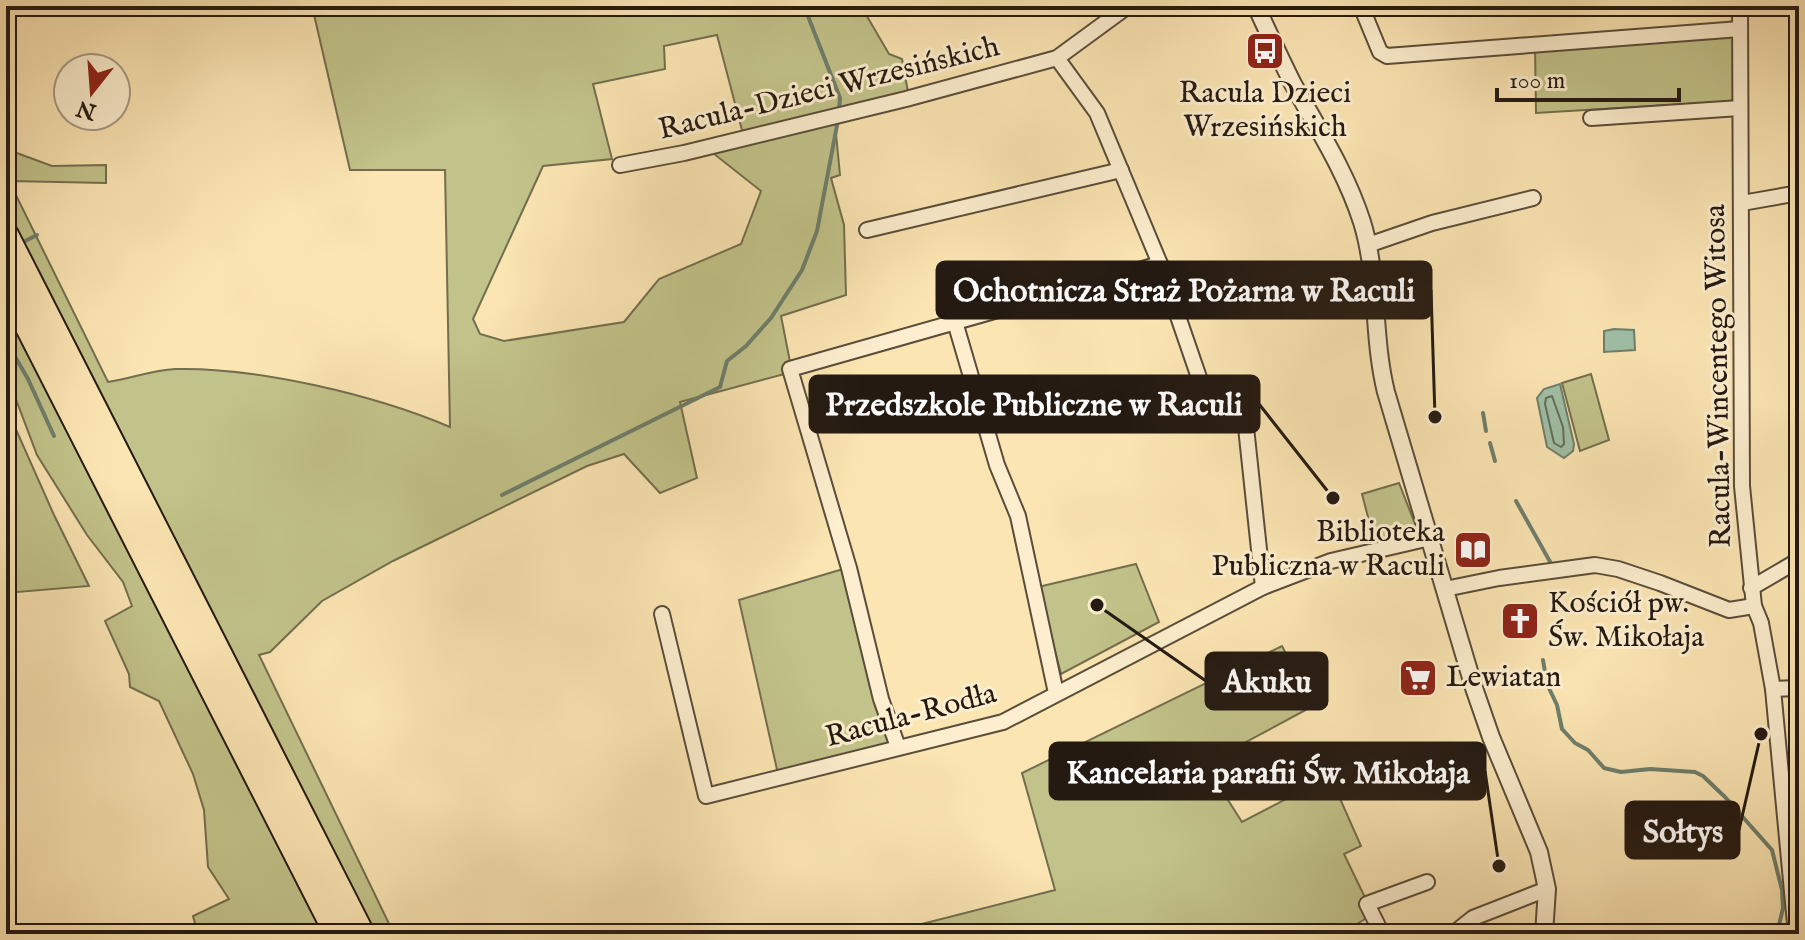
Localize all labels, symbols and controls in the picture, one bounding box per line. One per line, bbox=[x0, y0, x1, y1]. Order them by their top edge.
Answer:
street label: Racula-Dzieci Wrzesińskich bbox=[655, 28, 1003, 150]
bus stop icon: Racula Dzieci Wrzesińskich bbox=[1244, 30, 1286, 72]
north arrow bbox=[52, 52, 132, 132]
scale bar bbox=[1497, 52, 1679, 102]
text: 100 m bbox=[1509, 66, 1565, 97]
place label: Racula Dzieci Wrzesińskich bbox=[1179, 75, 1351, 147]
text: N bbox=[74, 93, 101, 126]
street label: Racula-Wincentego Witosa bbox=[1697, 204, 1741, 548]
callout: Ochotnicza Straż Pożarna w Raculi bbox=[937, 262, 1431, 318]
text: Ochotnicza Straż Pożarna w Raculi bbox=[953, 272, 1415, 313]
callout: Przedszkole Publiczne w Raculi bbox=[810, 376, 1259, 432]
text: Przedszkole Publiczne w Raculi bbox=[825, 386, 1243, 427]
place label: Biblioteka Publiczna w Raculi bbox=[1211, 514, 1445, 586]
library icon: Biblioteka Publiczna w Raculi bbox=[1452, 529, 1494, 571]
place label: Kościół pw. Św. Mikołaja bbox=[1548, 585, 1704, 657]
church icon: Kościół pw. Św. Mikołaja bbox=[1499, 600, 1541, 642]
callout: Akuku bbox=[1206, 653, 1327, 709]
supermarket icon: Lewiatan bbox=[1397, 657, 1439, 699]
place label: Lewiatan bbox=[1446, 659, 1561, 697]
text: Akuku bbox=[1220, 663, 1312, 704]
street label: Racula-Rodła bbox=[821, 675, 1001, 757]
callout: Kancelaria parafii Św. Mikołaja bbox=[1050, 743, 1485, 799]
text: Kancelaria parafii Św. Mikołaja bbox=[1066, 753, 1471, 795]
callout: Sołtys bbox=[1626, 802, 1739, 858]
text: Sołtys bbox=[1643, 813, 1723, 854]

